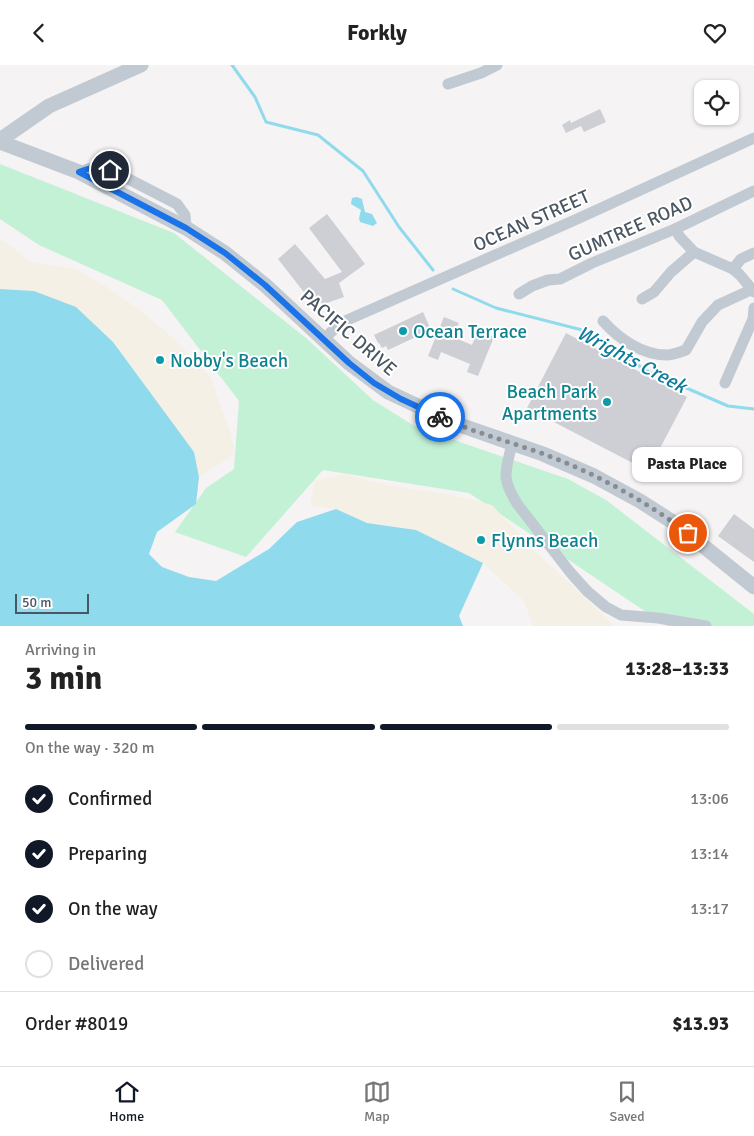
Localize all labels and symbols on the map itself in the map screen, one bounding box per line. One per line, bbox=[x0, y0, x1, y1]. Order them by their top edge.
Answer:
pin bbox=[89, 149, 131, 191]
street label: OCEAN STREET bbox=[469, 184, 594, 257]
street label: GUMTREE ROAD bbox=[564, 191, 696, 267]
street label: PACIFIC DRIVE bbox=[295, 284, 402, 381]
place label: Ocean Terrace bbox=[413, 320, 527, 344]
water label: Wrights Creek bbox=[573, 320, 693, 400]
marker: Ocean Terrace bbox=[397, 325, 409, 337]
place label: Nobby's Beach bbox=[170, 349, 288, 373]
marker: Nobby's Beach bbox=[154, 354, 166, 366]
place label: Beach Park Apartments bbox=[502, 380, 597, 426]
courier bbox=[415, 392, 465, 442]
marker: Beach Park Apartments bbox=[601, 396, 613, 408]
callout: Pasta Place bbox=[633, 448, 743, 483]
pin bbox=[667, 512, 709, 554]
place label: Flynns Beach bbox=[491, 529, 598, 553]
marker: Flynns Beach bbox=[475, 534, 487, 546]
scale bar bbox=[15, 591, 89, 614]

